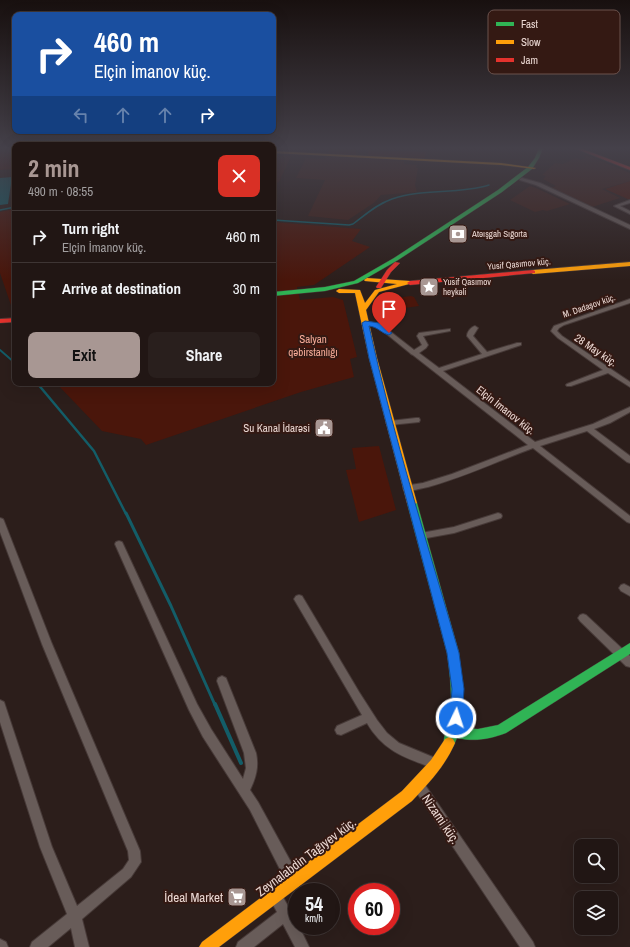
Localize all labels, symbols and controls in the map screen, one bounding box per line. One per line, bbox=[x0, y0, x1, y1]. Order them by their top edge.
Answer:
legend bbox=[488, 10, 620, 74]
text: Fast bbox=[521, 17, 539, 31]
text: 460 m bbox=[94, 23, 159, 61]
icon: right bbox=[28, 28, 80, 80]
text: Slow bbox=[521, 35, 541, 49]
text: Jam bbox=[521, 53, 538, 67]
text: Elçin İmanov küç. bbox=[94, 59, 211, 84]
icon: left bbox=[70, 104, 92, 126]
icon: ahead bbox=[112, 104, 134, 126]
icon: ahead bbox=[154, 104, 176, 126]
icon: right bbox=[196, 104, 218, 126]
text: 2 min bbox=[28, 152, 79, 184]
button: close bbox=[218, 155, 260, 197]
text: 490 m · 08:55 bbox=[28, 183, 93, 200]
text: Turn right bbox=[62, 218, 119, 239]
bank icon: Atəışgah Sığorta bbox=[447, 223, 469, 245]
icon: right bbox=[28, 226, 50, 248]
text: 460 m bbox=[226, 226, 260, 247]
place label: Atəışgah Sığorta bbox=[471, 228, 527, 240]
text: Elçin İmanov küç. bbox=[62, 239, 146, 256]
street label: Yusif Qasımov küç. bbox=[487, 255, 551, 273]
place icon: Yusif Qasımov heykəli bbox=[418, 276, 440, 298]
place label: Yusif Qasımov heykəli bbox=[443, 276, 491, 298]
icon: arrive bbox=[28, 278, 50, 300]
text: Arrive at destination bbox=[62, 278, 181, 299]
text: 30 m bbox=[233, 278, 260, 299]
street label: M. Dadaşov küç. bbox=[561, 291, 617, 321]
pin bbox=[372, 292, 406, 333]
icon: arrive bbox=[378, 298, 400, 320]
street label: 28 May küç. bbox=[572, 331, 620, 369]
button: Exit bbox=[28, 332, 140, 378]
button: Share bbox=[148, 332, 260, 378]
park label: Salyan qəbirstanlığı bbox=[288, 332, 338, 359]
street label: Elçin İmanov küç. bbox=[474, 383, 538, 437]
public building icon: Su Kanal İdarəsi bbox=[313, 417, 335, 439]
place label: Su Kanal İdarəsi bbox=[243, 421, 310, 435]
position arrow bbox=[435, 697, 477, 739]
street label: Nizami küç. bbox=[418, 791, 464, 847]
street label: Zeynalabdin Tağıyev küç. bbox=[253, 814, 359, 900]
map controls bbox=[574, 839, 618, 935]
button: search bbox=[574, 839, 618, 883]
speed limit sign: 60 bbox=[348, 883, 400, 935]
supermarket icon: İdeal Market bbox=[226, 886, 248, 908]
place label: İdeal Market bbox=[164, 889, 223, 906]
text: 54 bbox=[305, 890, 323, 917]
button: layers bbox=[574, 891, 618, 935]
text: km/h bbox=[305, 912, 323, 925]

